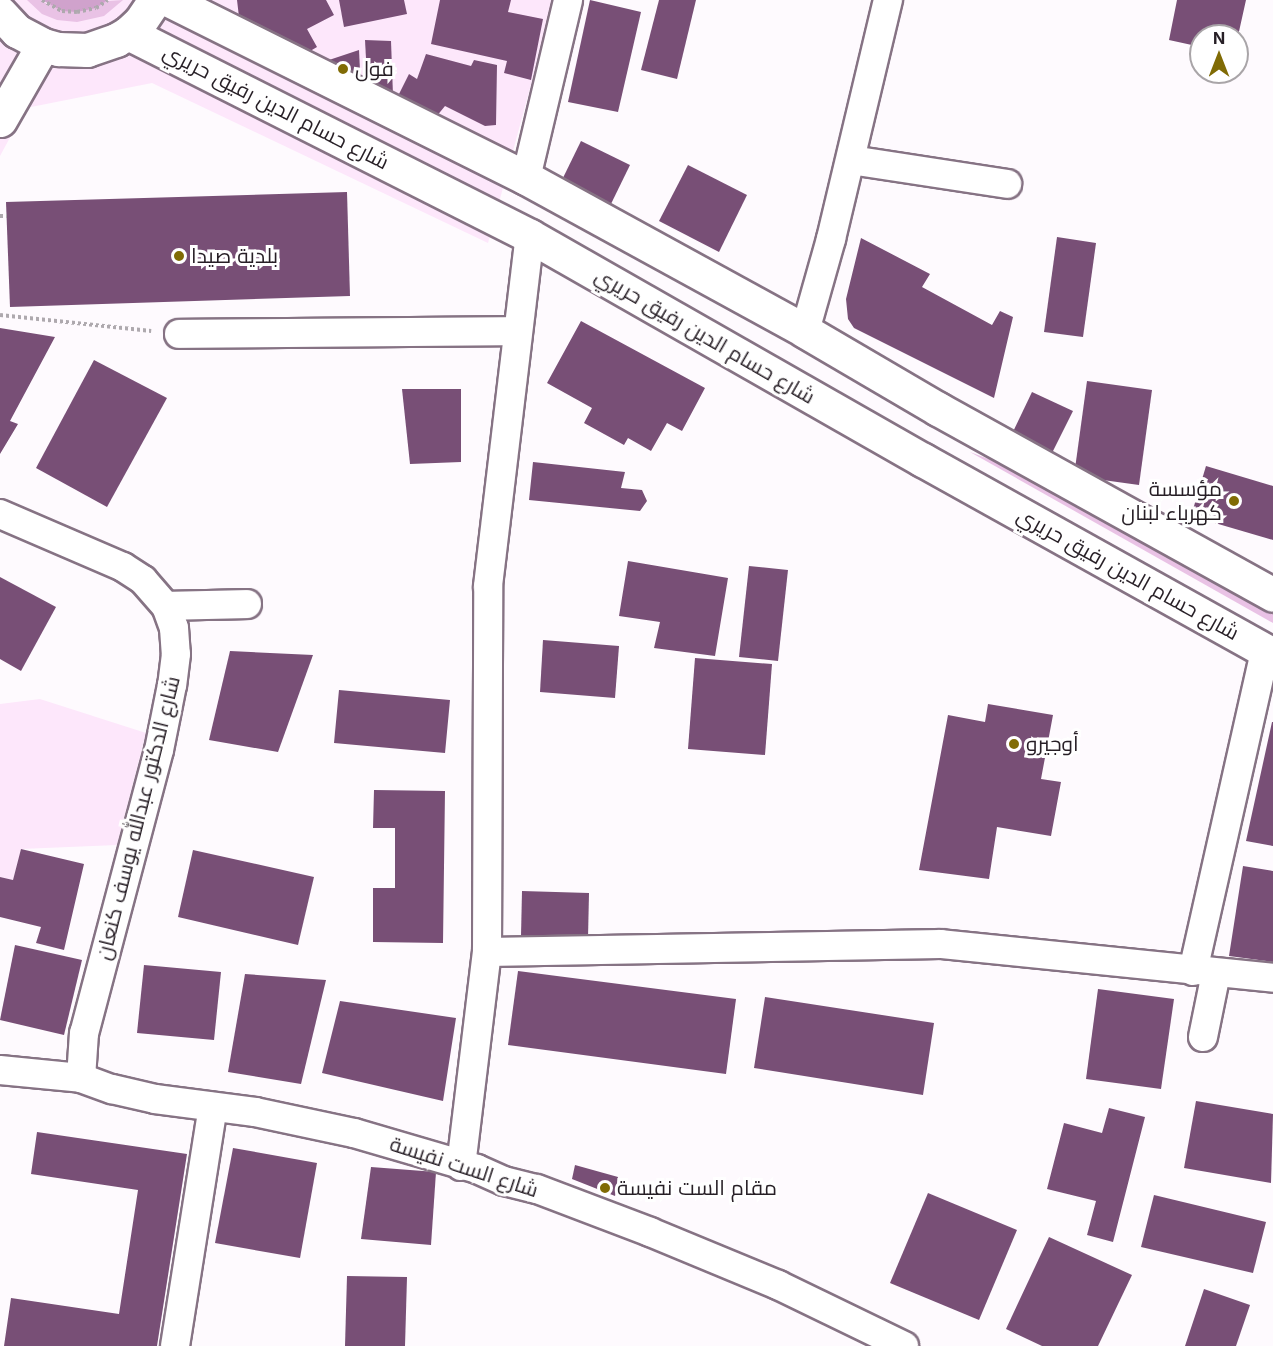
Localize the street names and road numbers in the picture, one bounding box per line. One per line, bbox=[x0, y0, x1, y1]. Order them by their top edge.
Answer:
street label: شارع حسام الدين رفيق حريري bbox=[159, 39, 393, 175]
street label: شارع حسام الدين رفيق حريري bbox=[590, 263, 820, 409]
street label: شارع حسام الدين رفيق حريري bbox=[1013, 502, 1243, 646]
street label: شارع الدكتور عبدالله يوسف كنعان bbox=[90, 673, 186, 963]
street label: شارع الست نفيسة bbox=[387, 1131, 541, 1203]

